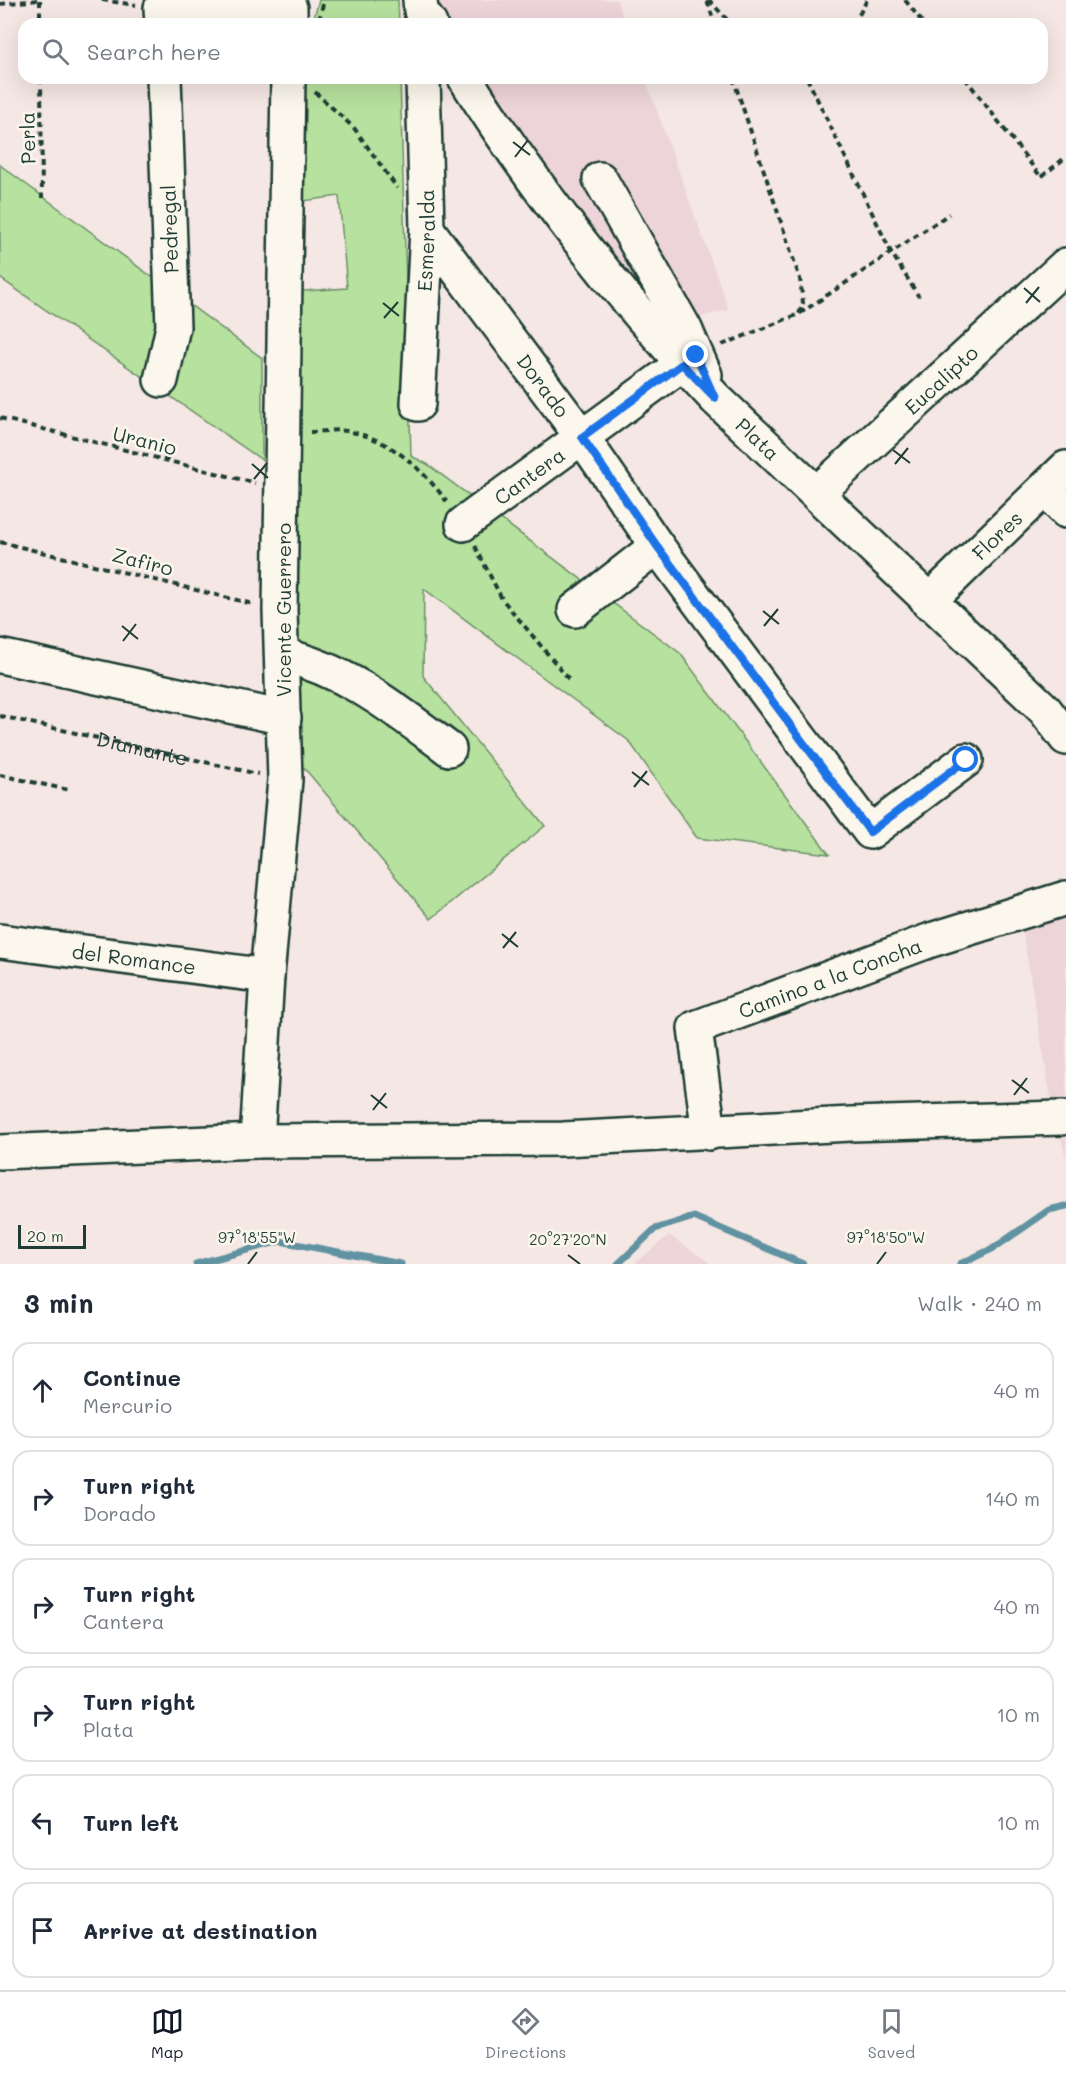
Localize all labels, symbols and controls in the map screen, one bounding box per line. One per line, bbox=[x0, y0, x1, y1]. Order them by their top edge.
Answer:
search box bbox=[18, 18, 1048, 84]
icon: search bbox=[39, 35, 72, 68]
text: Search here bbox=[87, 37, 221, 66]
street label: Perla bbox=[14, 112, 40, 164]
street label: Pedregal bbox=[154, 184, 184, 274]
street label: Esmeralda bbox=[411, 189, 440, 292]
street label: Eucalipto bbox=[899, 339, 983, 420]
route end bbox=[682, 341, 708, 367]
street label: Dorado bbox=[511, 348, 576, 422]
street label: Plata bbox=[731, 412, 786, 466]
street label: Uranio bbox=[110, 420, 180, 460]
street label: Cantera bbox=[489, 441, 570, 510]
street label: Flores bbox=[966, 505, 1028, 565]
street label: Vicente Guerrero bbox=[270, 523, 296, 697]
street label: Zafiro bbox=[110, 541, 176, 581]
street label: Diamante bbox=[94, 725, 191, 771]
route start bbox=[952, 746, 978, 772]
street label: Camino a la Concha bbox=[735, 932, 925, 1024]
street label: del Romance bbox=[70, 938, 197, 980]
scale bar bbox=[18, 1222, 86, 1250]
text: 20 m bbox=[27, 1225, 64, 1246]
text: 97°18'55"W bbox=[218, 1227, 296, 1247]
text: 97°18'50"W bbox=[847, 1227, 925, 1247]
text: 20°27'20"N bbox=[529, 1229, 607, 1249]
text: 3 min bbox=[24, 1286, 93, 1320]
text: Walk · 240 m bbox=[917, 1290, 1042, 1316]
text: Continue bbox=[83, 1363, 181, 1392]
icon: ahead bbox=[26, 1374, 59, 1407]
text: 40 m bbox=[994, 1377, 1040, 1403]
text: Mercurio bbox=[83, 1392, 172, 1418]
text: Turn right bbox=[83, 1471, 195, 1500]
icon: right bbox=[26, 1482, 59, 1515]
text: 140 m bbox=[985, 1485, 1040, 1511]
text: Dorado bbox=[83, 1500, 156, 1526]
text: Turn right bbox=[83, 1579, 195, 1608]
icon: right bbox=[26, 1590, 59, 1623]
text: 40 m bbox=[994, 1593, 1040, 1619]
text: Cantera bbox=[83, 1608, 165, 1634]
text: Turn right bbox=[83, 1687, 195, 1716]
icon: right bbox=[26, 1698, 59, 1731]
text: 10 m bbox=[996, 1701, 1040, 1727]
text: Plata bbox=[83, 1716, 134, 1742]
icon: left bbox=[26, 1806, 59, 1839]
text: Turn left bbox=[83, 1808, 179, 1837]
text: 10 m bbox=[996, 1809, 1040, 1835]
icon: arrive bbox=[26, 1914, 59, 1947]
text: Arrive at destination bbox=[83, 1916, 318, 1945]
tab: Map bbox=[151, 2005, 184, 2062]
tab: Directions bbox=[485, 2005, 566, 2062]
tab: Saved bbox=[868, 2005, 915, 2062]

